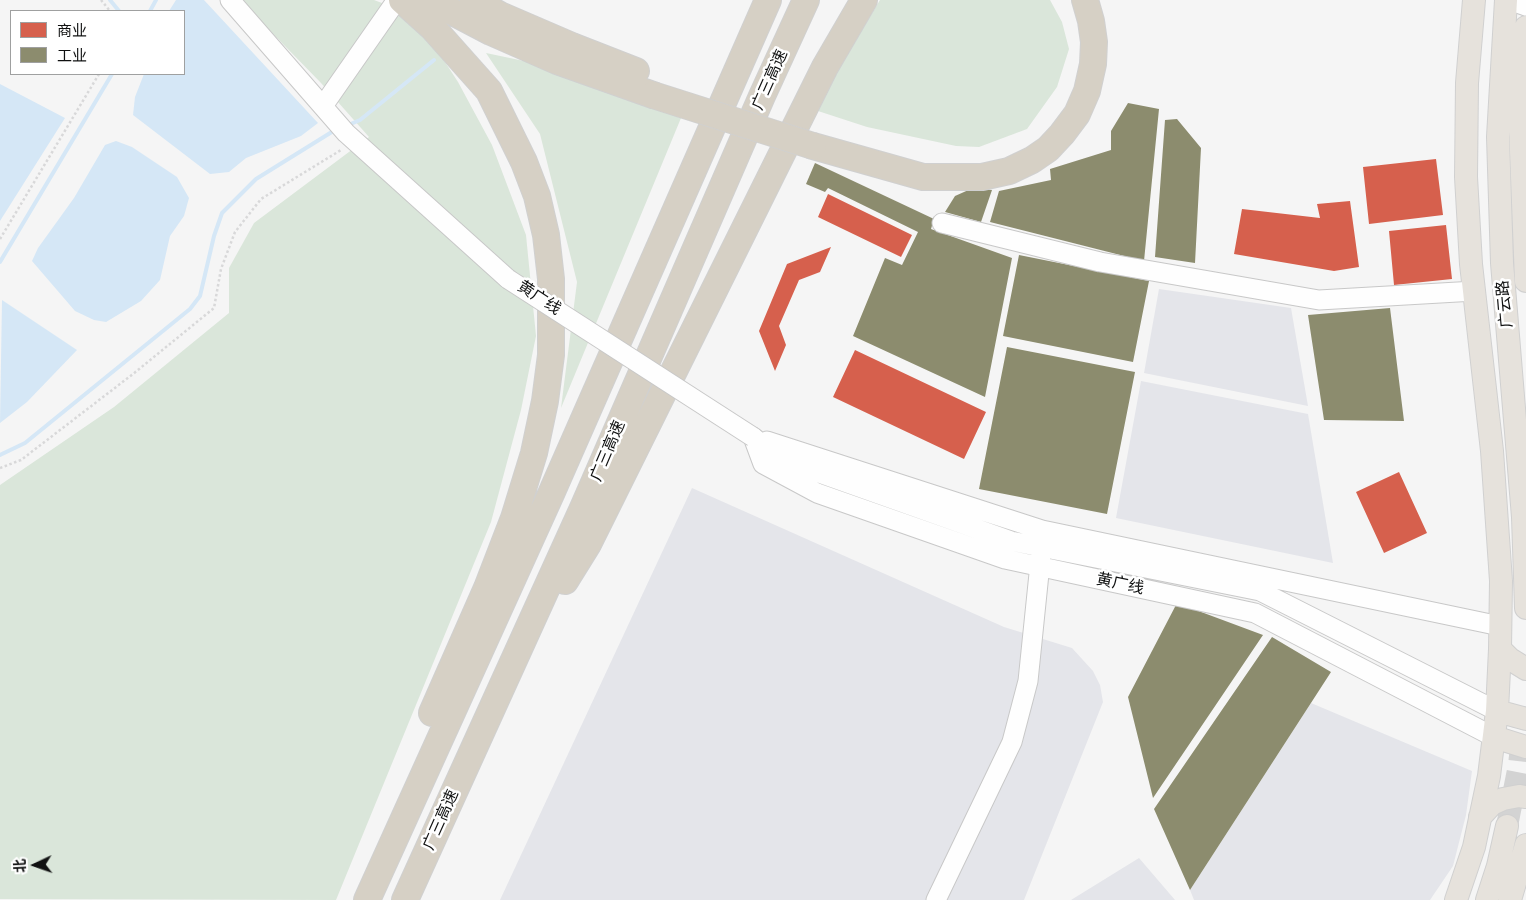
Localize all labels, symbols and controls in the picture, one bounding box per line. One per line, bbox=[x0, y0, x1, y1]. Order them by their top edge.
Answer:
legend bbox=[10, 10, 185, 75]
text: 商业 bbox=[57, 20, 87, 40]
text: 工业 bbox=[57, 45, 87, 65]
street label: 广三高速 bbox=[748, 47, 792, 113]
street label: 黄广线 bbox=[514, 277, 564, 319]
street label: 广云路 bbox=[1493, 279, 1517, 329]
street label: 广三高速 bbox=[587, 418, 629, 484]
street label: 黄广线 bbox=[1095, 570, 1145, 598]
street label: 广三高速 bbox=[419, 787, 463, 853]
north arrow bbox=[10, 840, 60, 890]
text: 北 bbox=[10, 858, 29, 873]

